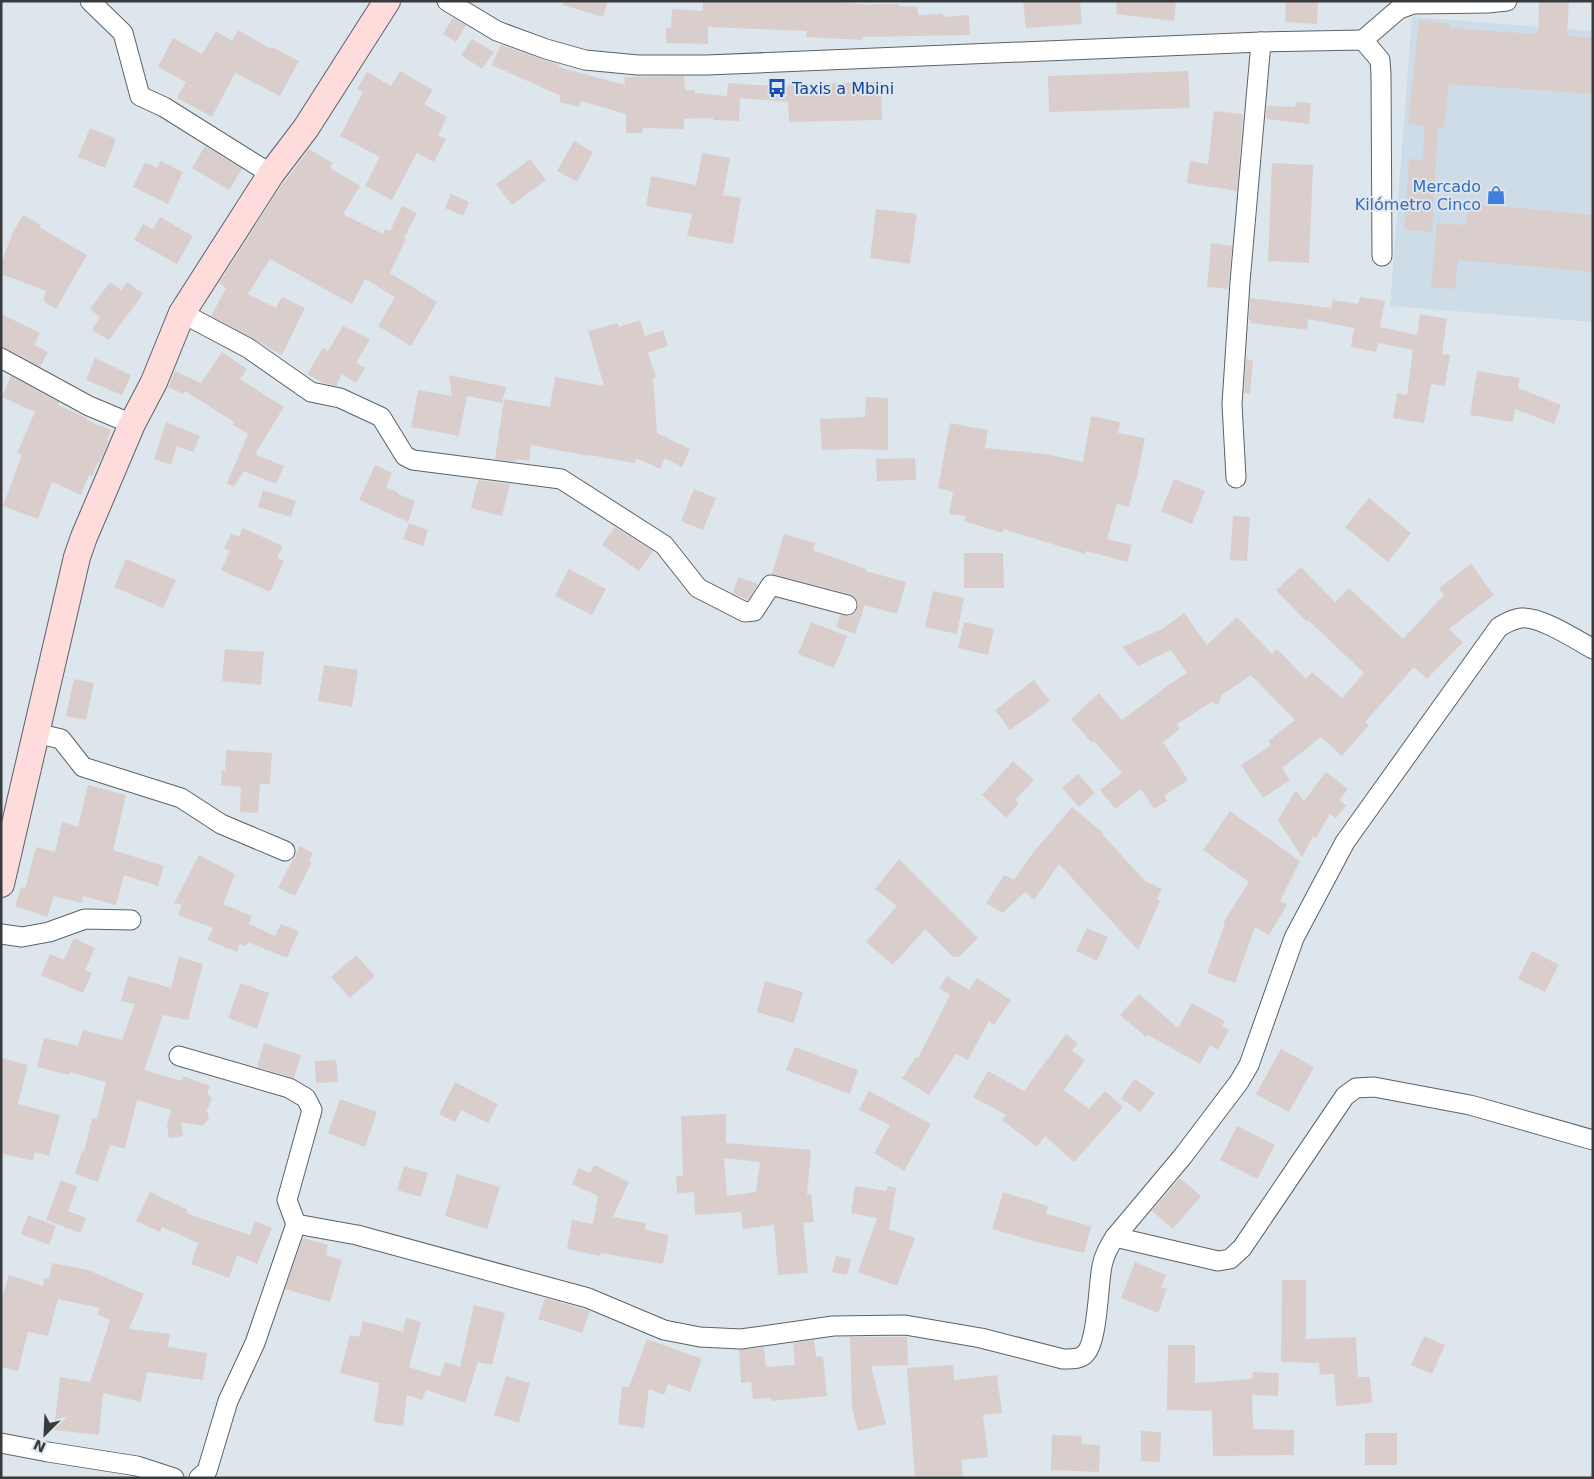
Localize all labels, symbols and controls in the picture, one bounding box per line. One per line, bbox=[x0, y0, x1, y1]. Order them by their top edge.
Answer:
bus stop icon: Taxis a Mbini bbox=[766, 77, 788, 99]
place label: Taxis a Mbini bbox=[791, 79, 894, 98]
place label: Mercado Kilómetro Cinco bbox=[1355, 177, 1481, 214]
shop icon: Mercado Kilómetro Cinco bbox=[1485, 184, 1507, 206]
north arrow bbox=[20, 1409, 70, 1459]
text: N bbox=[31, 1436, 48, 1456]

